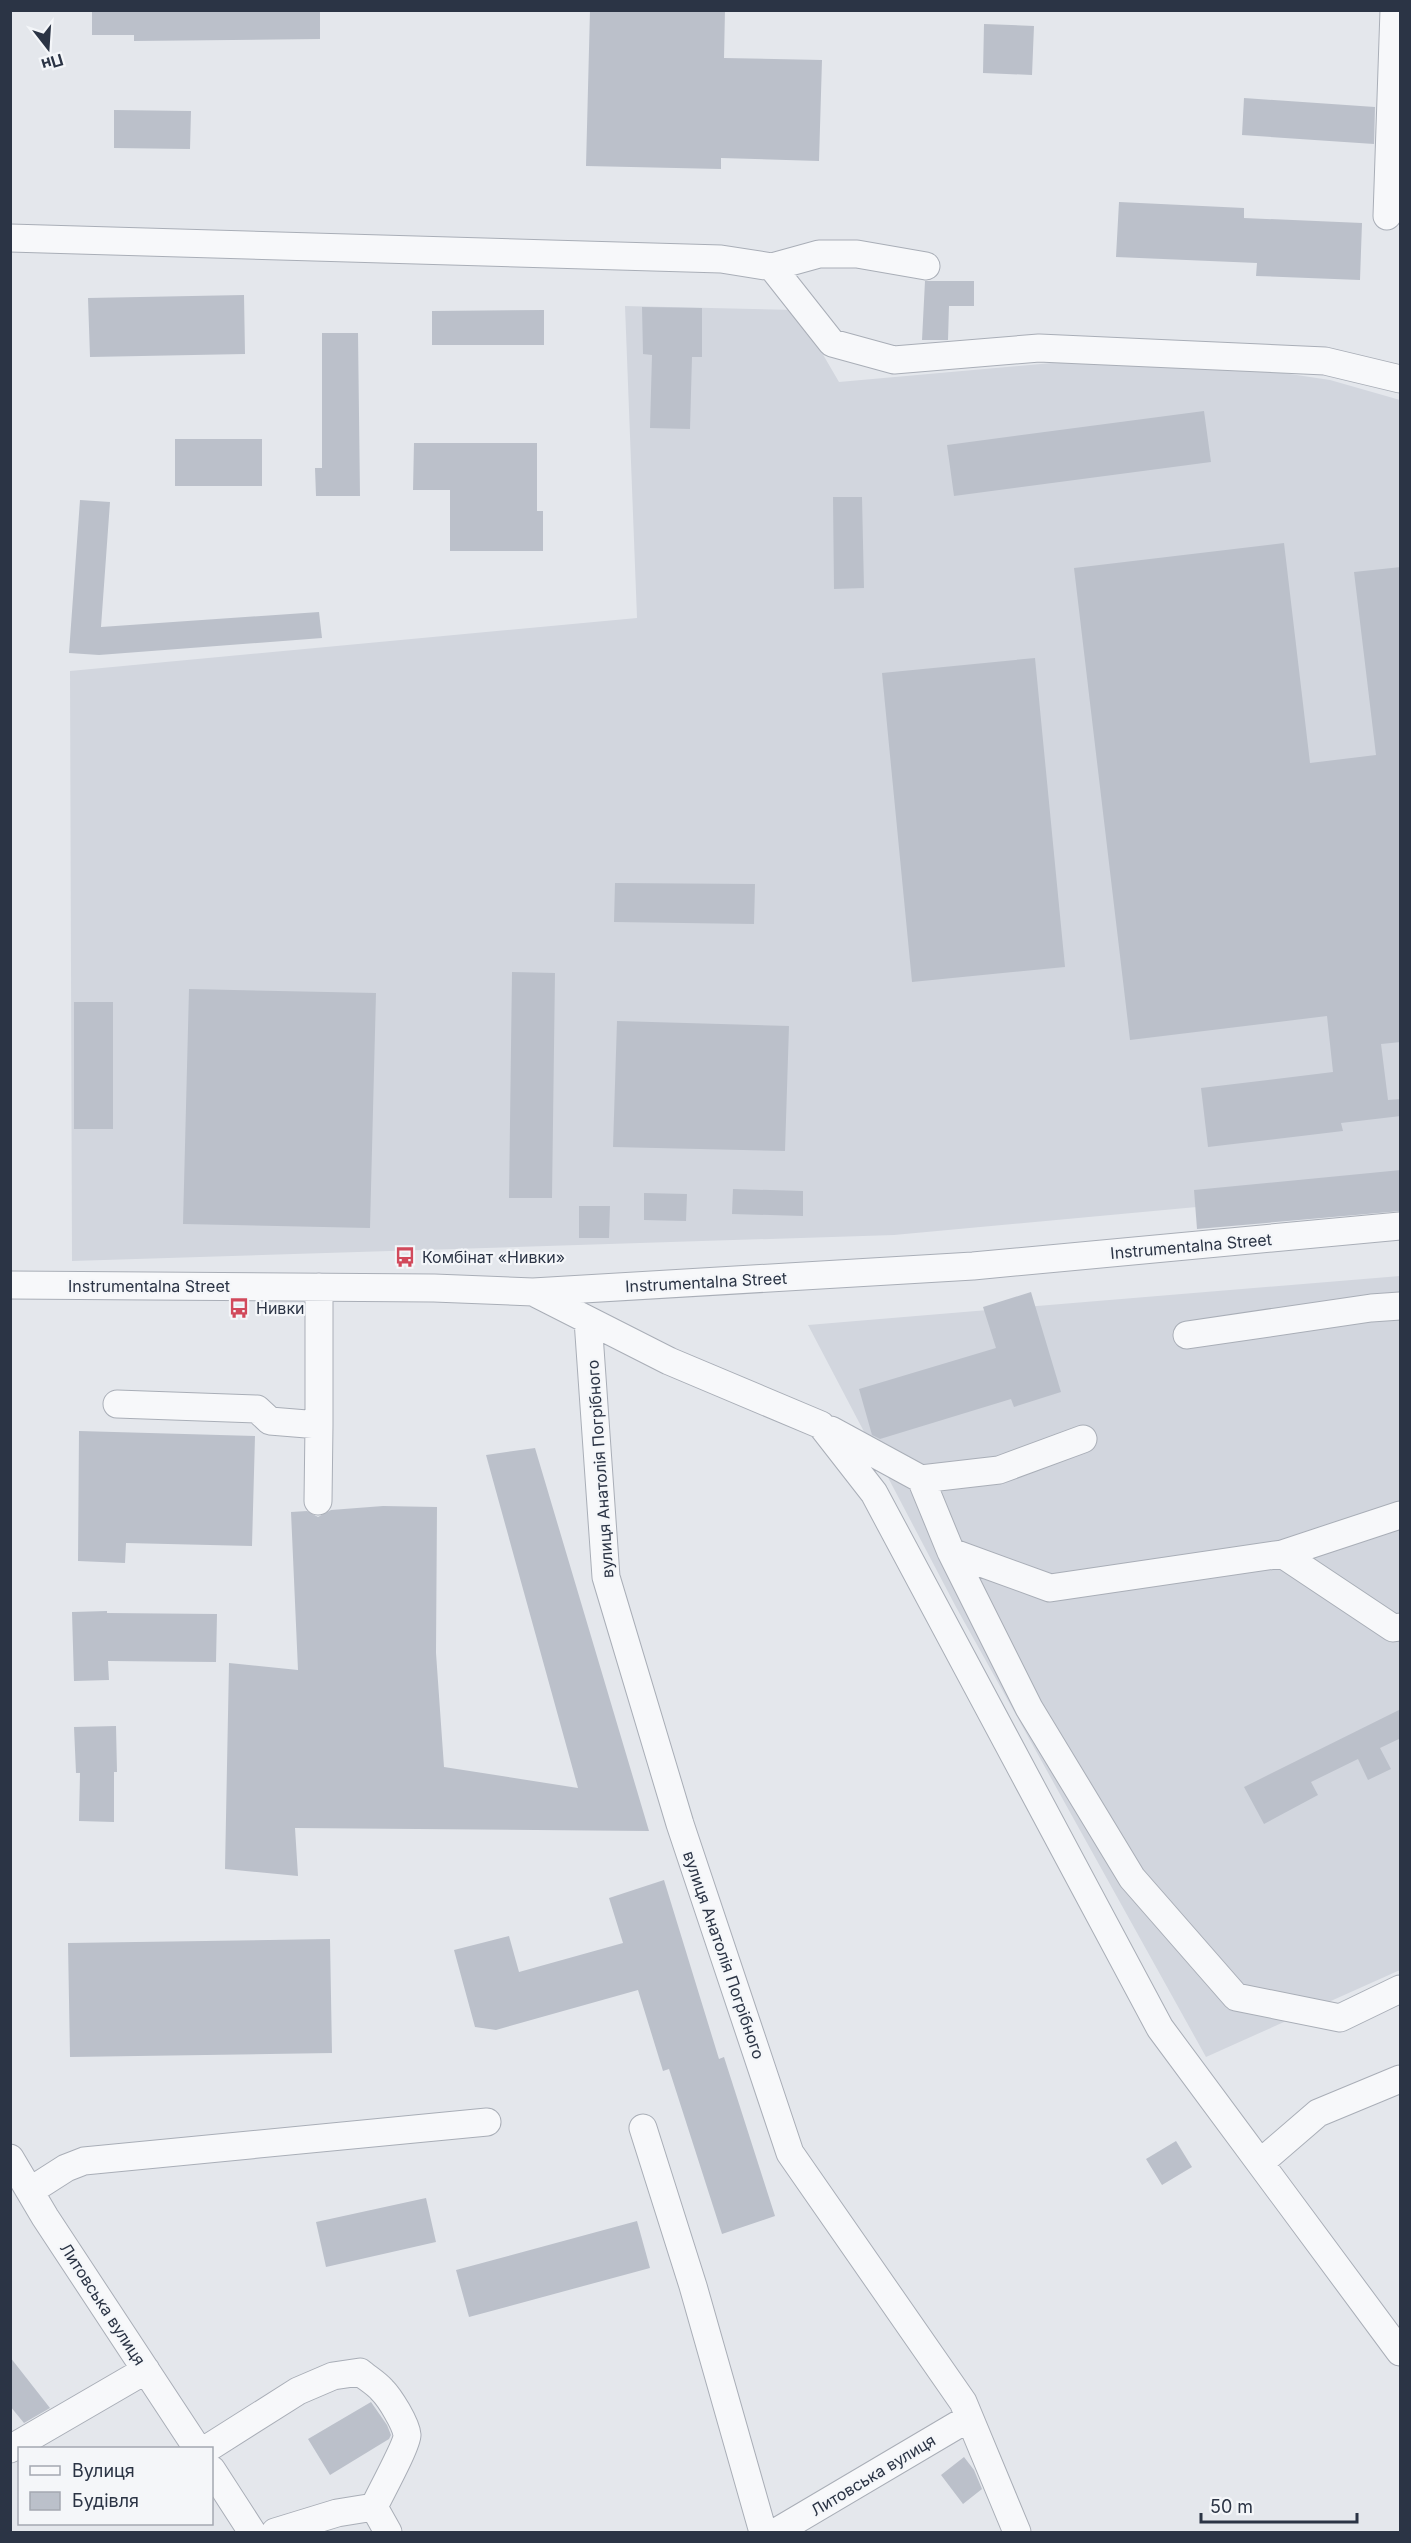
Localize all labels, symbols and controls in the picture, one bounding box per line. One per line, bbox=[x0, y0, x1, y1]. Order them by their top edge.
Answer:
north arrow bbox=[18, 18, 78, 78]
text: Пн bbox=[39, 50, 66, 75]
street label: Instrumentalna Street bbox=[1109, 1229, 1273, 1263]
bus stop icon: Комбінат «Нивки» bbox=[393, 1245, 417, 1269]
place label: Комбінат «Нивки» bbox=[422, 1247, 565, 1267]
street label: Instrumentalna Street bbox=[625, 1268, 787, 1296]
street label: Instrumentalna Street bbox=[68, 1276, 230, 1296]
bus stop icon: Нивки bbox=[227, 1296, 251, 1320]
place label: Нивки bbox=[256, 1298, 305, 1318]
street label: вулиця Анатолія Погрібного bbox=[582, 1359, 618, 1579]
street label: вулиця Анатолія Погрібного bbox=[679, 1848, 769, 2062]
street label: Литовська вулиця bbox=[56, 2239, 150, 2369]
street label: Литовська вулиця bbox=[807, 2430, 939, 2520]
legend bbox=[18, 2447, 213, 2525]
text: Вулиця bbox=[72, 2460, 135, 2481]
scale bar bbox=[1201, 2486, 1357, 2524]
text: Будівля bbox=[72, 2490, 139, 2511]
text: 50 m bbox=[1210, 2496, 1253, 2517]

